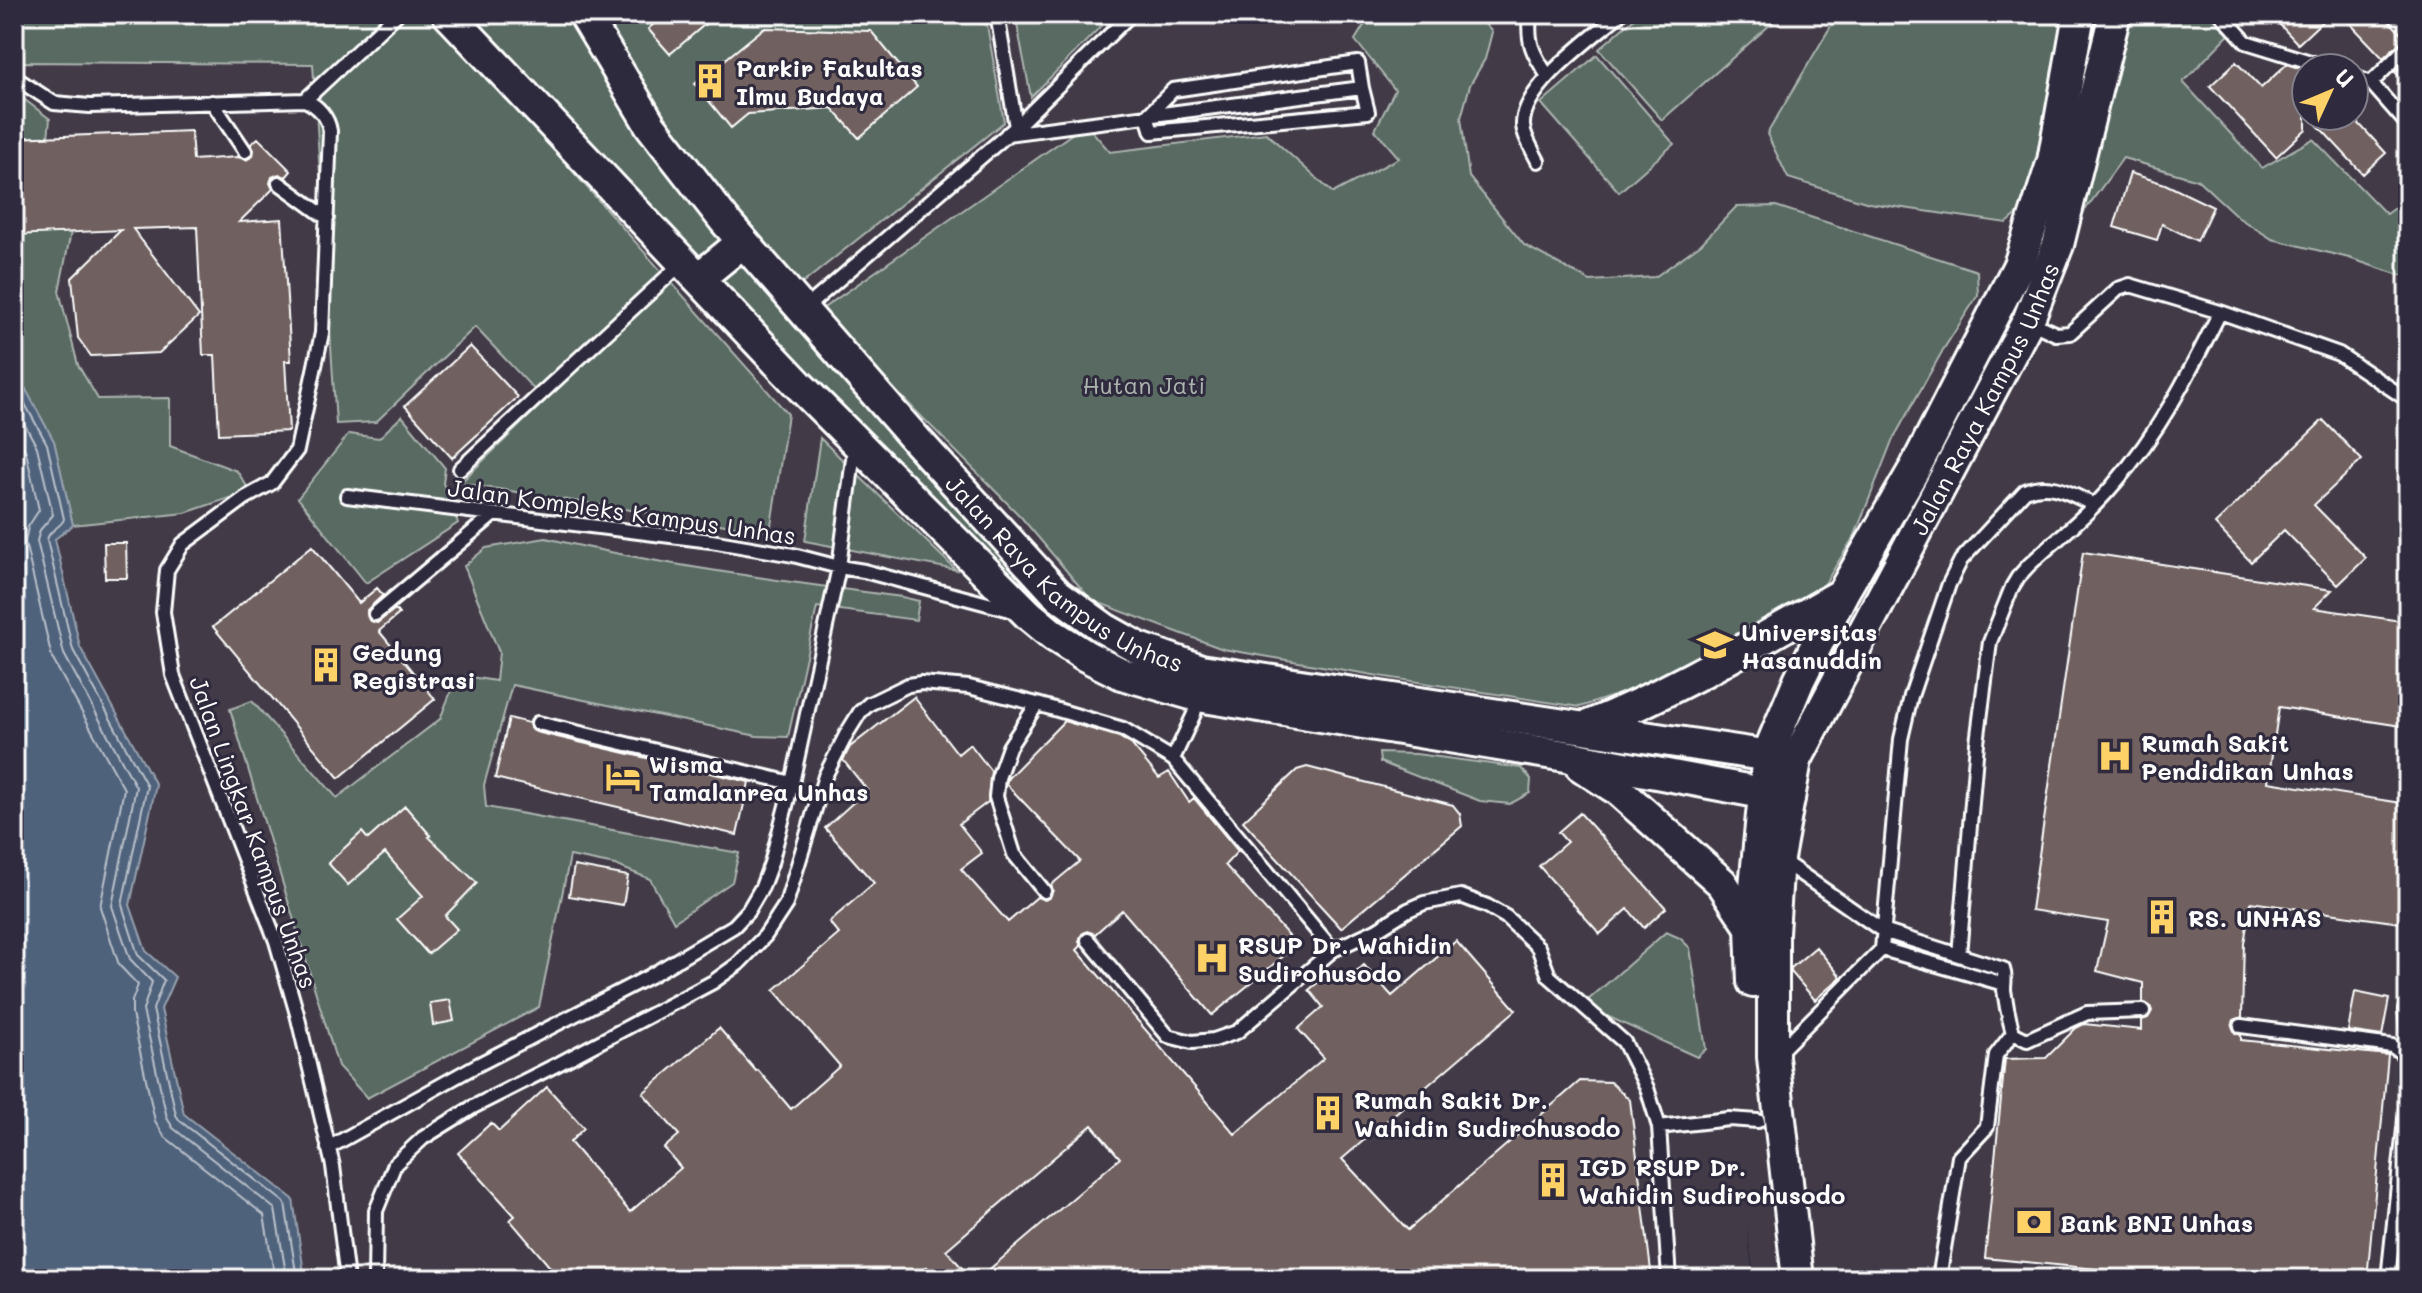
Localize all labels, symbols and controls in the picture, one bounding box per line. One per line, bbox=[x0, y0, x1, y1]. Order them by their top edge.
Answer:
place label: Parkir Fakultas Ilmu Budaya bbox=[736, 52, 923, 111]
north arrow bbox=[2290, 52, 2370, 132]
building icon: Parkir Fakultas Ilmu Budaya bbox=[691, 62, 729, 100]
text: U bbox=[2329, 62, 2361, 93]
street label: Jalan Raya Kampus Unhas bbox=[1902, 258, 2065, 540]
park label: Hutan Jati bbox=[1083, 369, 1205, 400]
street label: Jalan Raya Kampus Unhas bbox=[940, 468, 1187, 678]
street label: Jalan Kompleks Kampus Unhas bbox=[446, 471, 798, 551]
place label: Universitas Hasanuddin bbox=[1741, 616, 1882, 675]
school or university icon: Universitas Hasanuddin bbox=[1696, 626, 1734, 664]
place label: Gedung Registrasi bbox=[352, 636, 476, 695]
building icon: Gedung Registrasi bbox=[307, 646, 345, 684]
street label: Jalan Lingkar Kampus Unhas bbox=[183, 672, 325, 992]
place label: Rumah Sakit Pendidikan Unhas bbox=[2141, 727, 2354, 786]
hospital icon: Rumah Sakit Pendidikan Unhas bbox=[2096, 737, 2134, 775]
place label: Wisma Tamalanrea Unhas bbox=[649, 748, 868, 807]
hotel icon: Wisma Tamalanrea Unhas bbox=[604, 758, 642, 796]
building icon: RS. UNHAS bbox=[2143, 898, 2181, 936]
place label: RS. UNHAS bbox=[2188, 902, 2322, 933]
place label: RSUP Dr. Wahidin Sudirohusodo bbox=[1238, 929, 1452, 988]
hospital icon: RSUP Dr. Wahidin Sudirohusodo bbox=[1193, 939, 1231, 977]
place label: Rumah Sakit Dr. Wahidin Sudirohusodo bbox=[1354, 1084, 1620, 1143]
building icon: Rumah Sakit Dr. Wahidin Sudirohusodo bbox=[1309, 1094, 1347, 1132]
place label: IGD RSUP Dr. Wahidin Sudirohusodo bbox=[1579, 1151, 1845, 1210]
building icon: IGD RSUP Dr. Wahidin Sudirohusodo bbox=[1534, 1161, 1572, 1199]
bank icon: Bank BNI Unhas bbox=[2015, 1203, 2053, 1241]
place label: Bank BNI Unhas bbox=[2060, 1207, 2253, 1238]

